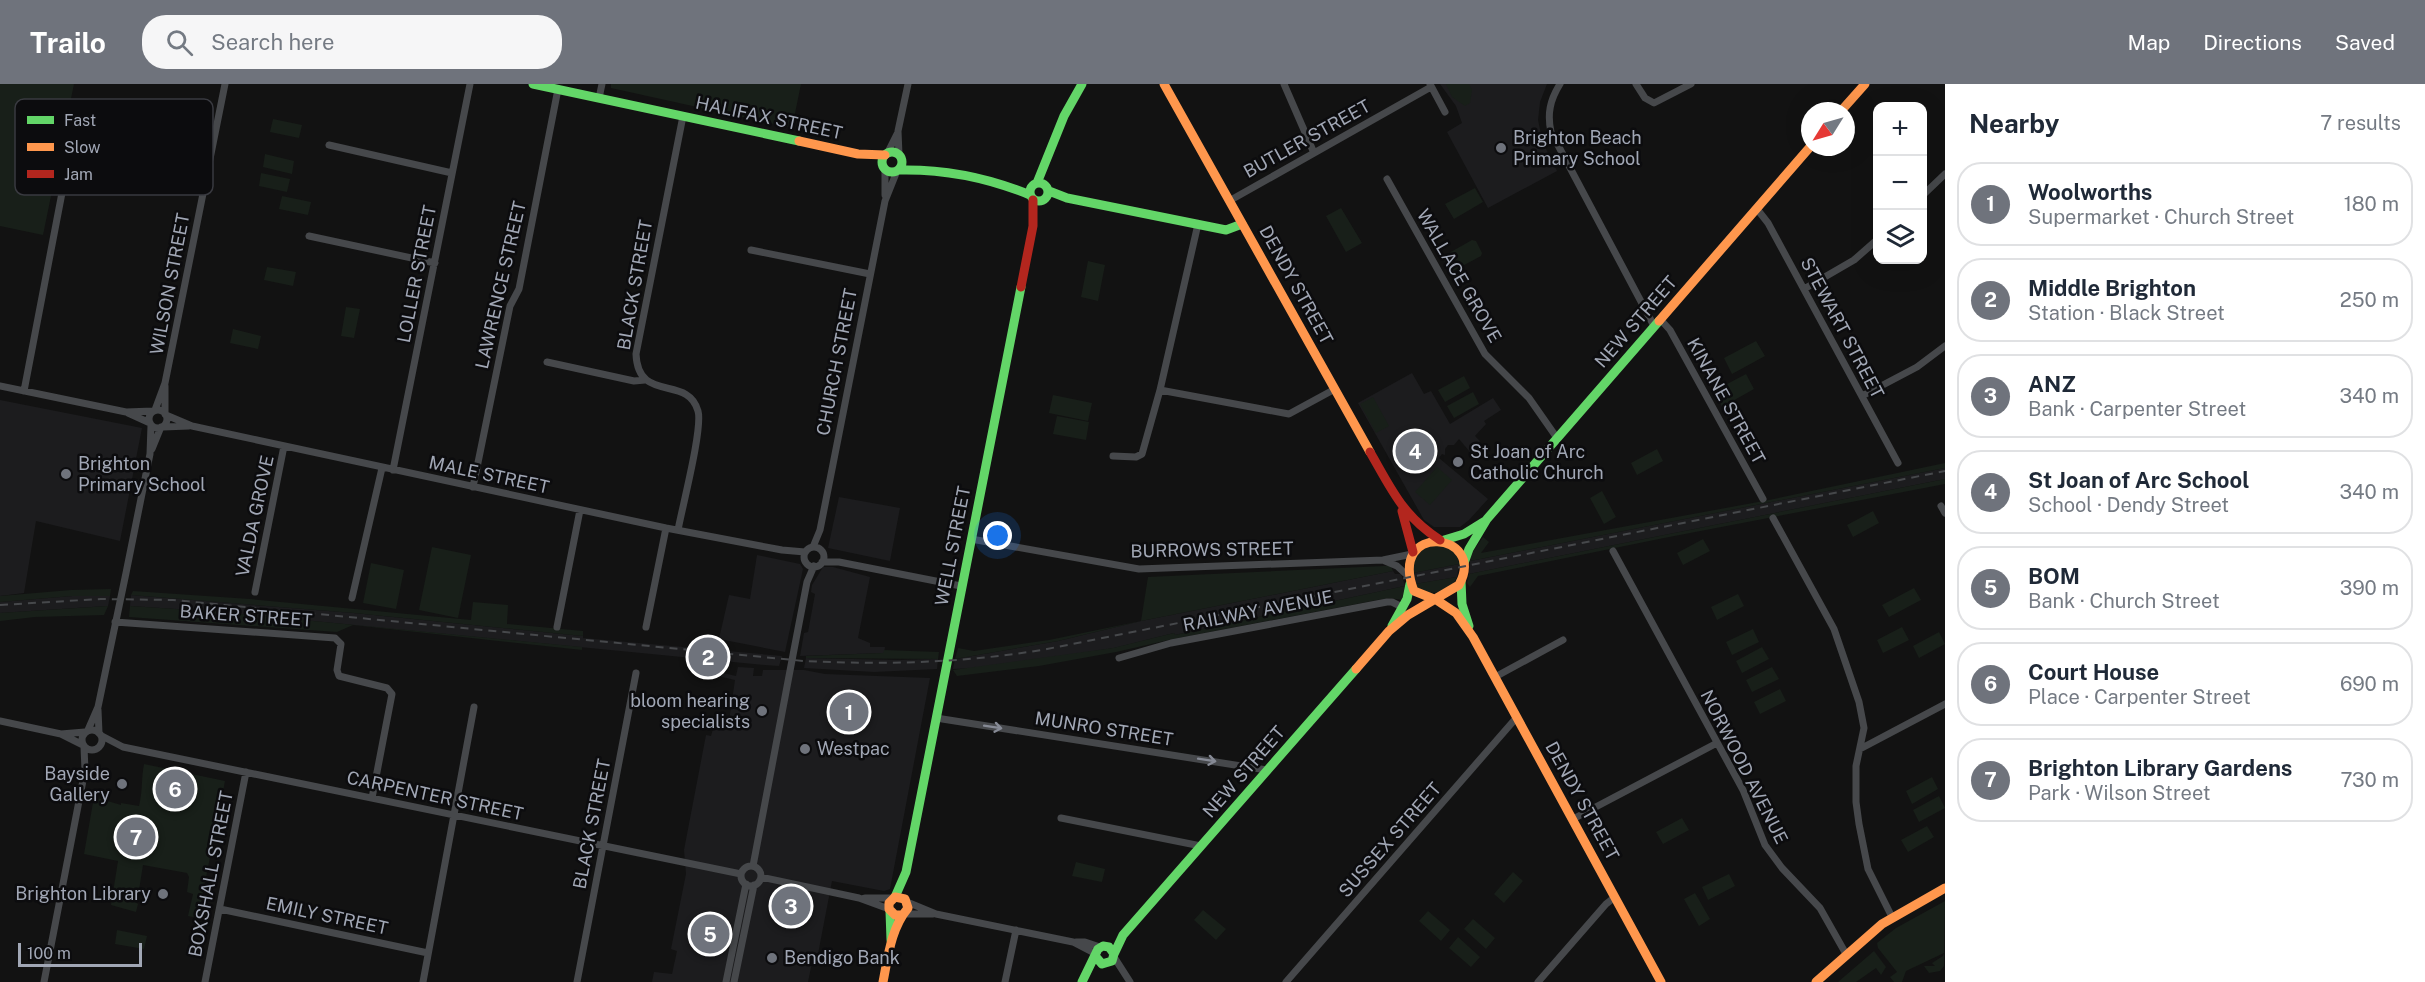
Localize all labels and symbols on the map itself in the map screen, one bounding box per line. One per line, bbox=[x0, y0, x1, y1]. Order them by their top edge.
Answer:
street label: HALIFAX STREET bbox=[694, 92, 845, 143]
street label: BUTLER STREET bbox=[1240, 95, 1374, 182]
legend bbox=[15, 99, 213, 195]
north arrow bbox=[1801, 102, 1855, 156]
text: Fast bbox=[64, 111, 96, 130]
place label: Brighton Beach Primary School bbox=[1513, 127, 1642, 169]
text: Slow bbox=[64, 138, 101, 157]
marker: Brighton Beach Primary School bbox=[1494, 141, 1508, 155]
text: Jam bbox=[64, 165, 93, 184]
street label: LAWRENCE STREET bbox=[471, 199, 530, 371]
street label: LOLLER STREET bbox=[393, 203, 440, 345]
street label: WALLACE GROVE bbox=[1413, 205, 1506, 346]
street label: WILSON STREET bbox=[145, 211, 194, 357]
street label: BLACK STREET bbox=[613, 218, 656, 352]
street label: DENDY STREET bbox=[1255, 222, 1338, 348]
street label: STEWART STREET bbox=[1796, 254, 1889, 402]
street label: NEW STREET bbox=[1590, 271, 1681, 372]
street label: CHURCH STREET bbox=[812, 286, 861, 437]
street label: KINANE STREET bbox=[1683, 334, 1770, 468]
pin: 4 bbox=[1396, 428, 1434, 473]
place label: St Joan of Arc Catholic Church bbox=[1470, 441, 1604, 483]
street label: MALE STREET bbox=[427, 451, 552, 498]
place label: Brighton Primary School bbox=[78, 453, 206, 495]
street label: VALDA GROVE bbox=[231, 453, 278, 579]
marker: St Joan of Arc Catholic Church bbox=[1451, 455, 1465, 469]
marker: Brighton Primary School bbox=[59, 467, 73, 481]
street label: WELL STREET bbox=[931, 484, 974, 608]
your location bbox=[983, 521, 1012, 550]
street label: BURROWS STREET bbox=[1130, 538, 1294, 561]
street label: RAILWAY AVENUE bbox=[1181, 586, 1335, 635]
street label: BAKER STREET bbox=[179, 600, 313, 631]
pin: 2 bbox=[688, 634, 728, 680]
street label: NORWOOD AVENUE bbox=[1697, 686, 1792, 847]
place label: bloom hearing specialists bbox=[630, 690, 750, 732]
pin: 1 bbox=[830, 690, 868, 734]
marker: bloom hearing specialists bbox=[755, 704, 769, 718]
street label: MUNRO STREET bbox=[1033, 707, 1175, 750]
street label: NEW STREET bbox=[1198, 721, 1289, 822]
one-way arrow bbox=[983, 722, 1003, 733]
place label: Westpac bbox=[817, 738, 890, 759]
street label: DENDY STREET bbox=[1541, 738, 1624, 864]
marker: Westpac bbox=[798, 742, 812, 756]
one-way arrow bbox=[1196, 755, 1216, 766]
street label: BLACK STREET bbox=[569, 757, 614, 891]
place label: Bayside Gallery bbox=[44, 763, 110, 805]
pin: 6 bbox=[156, 766, 195, 812]
street label: CARPENTER STREET bbox=[345, 767, 526, 825]
marker: Bayside Gallery bbox=[115, 777, 129, 791]
street label: SUSSEX STREET bbox=[1334, 778, 1445, 901]
street label: BOXSHALL STREET bbox=[184, 789, 237, 959]
pin: 7 bbox=[116, 814, 156, 860]
place label: Brighton Library bbox=[15, 883, 151, 904]
pin: 3 bbox=[772, 884, 810, 928]
marker: Brighton Library bbox=[156, 887, 170, 901]
street label: EMILY STREET bbox=[264, 892, 390, 939]
pin: 5 bbox=[690, 912, 730, 956]
scale bar bbox=[18, 940, 142, 968]
place label: Bendigo Bank bbox=[784, 947, 900, 968]
marker: Bendigo Bank bbox=[765, 951, 779, 965]

